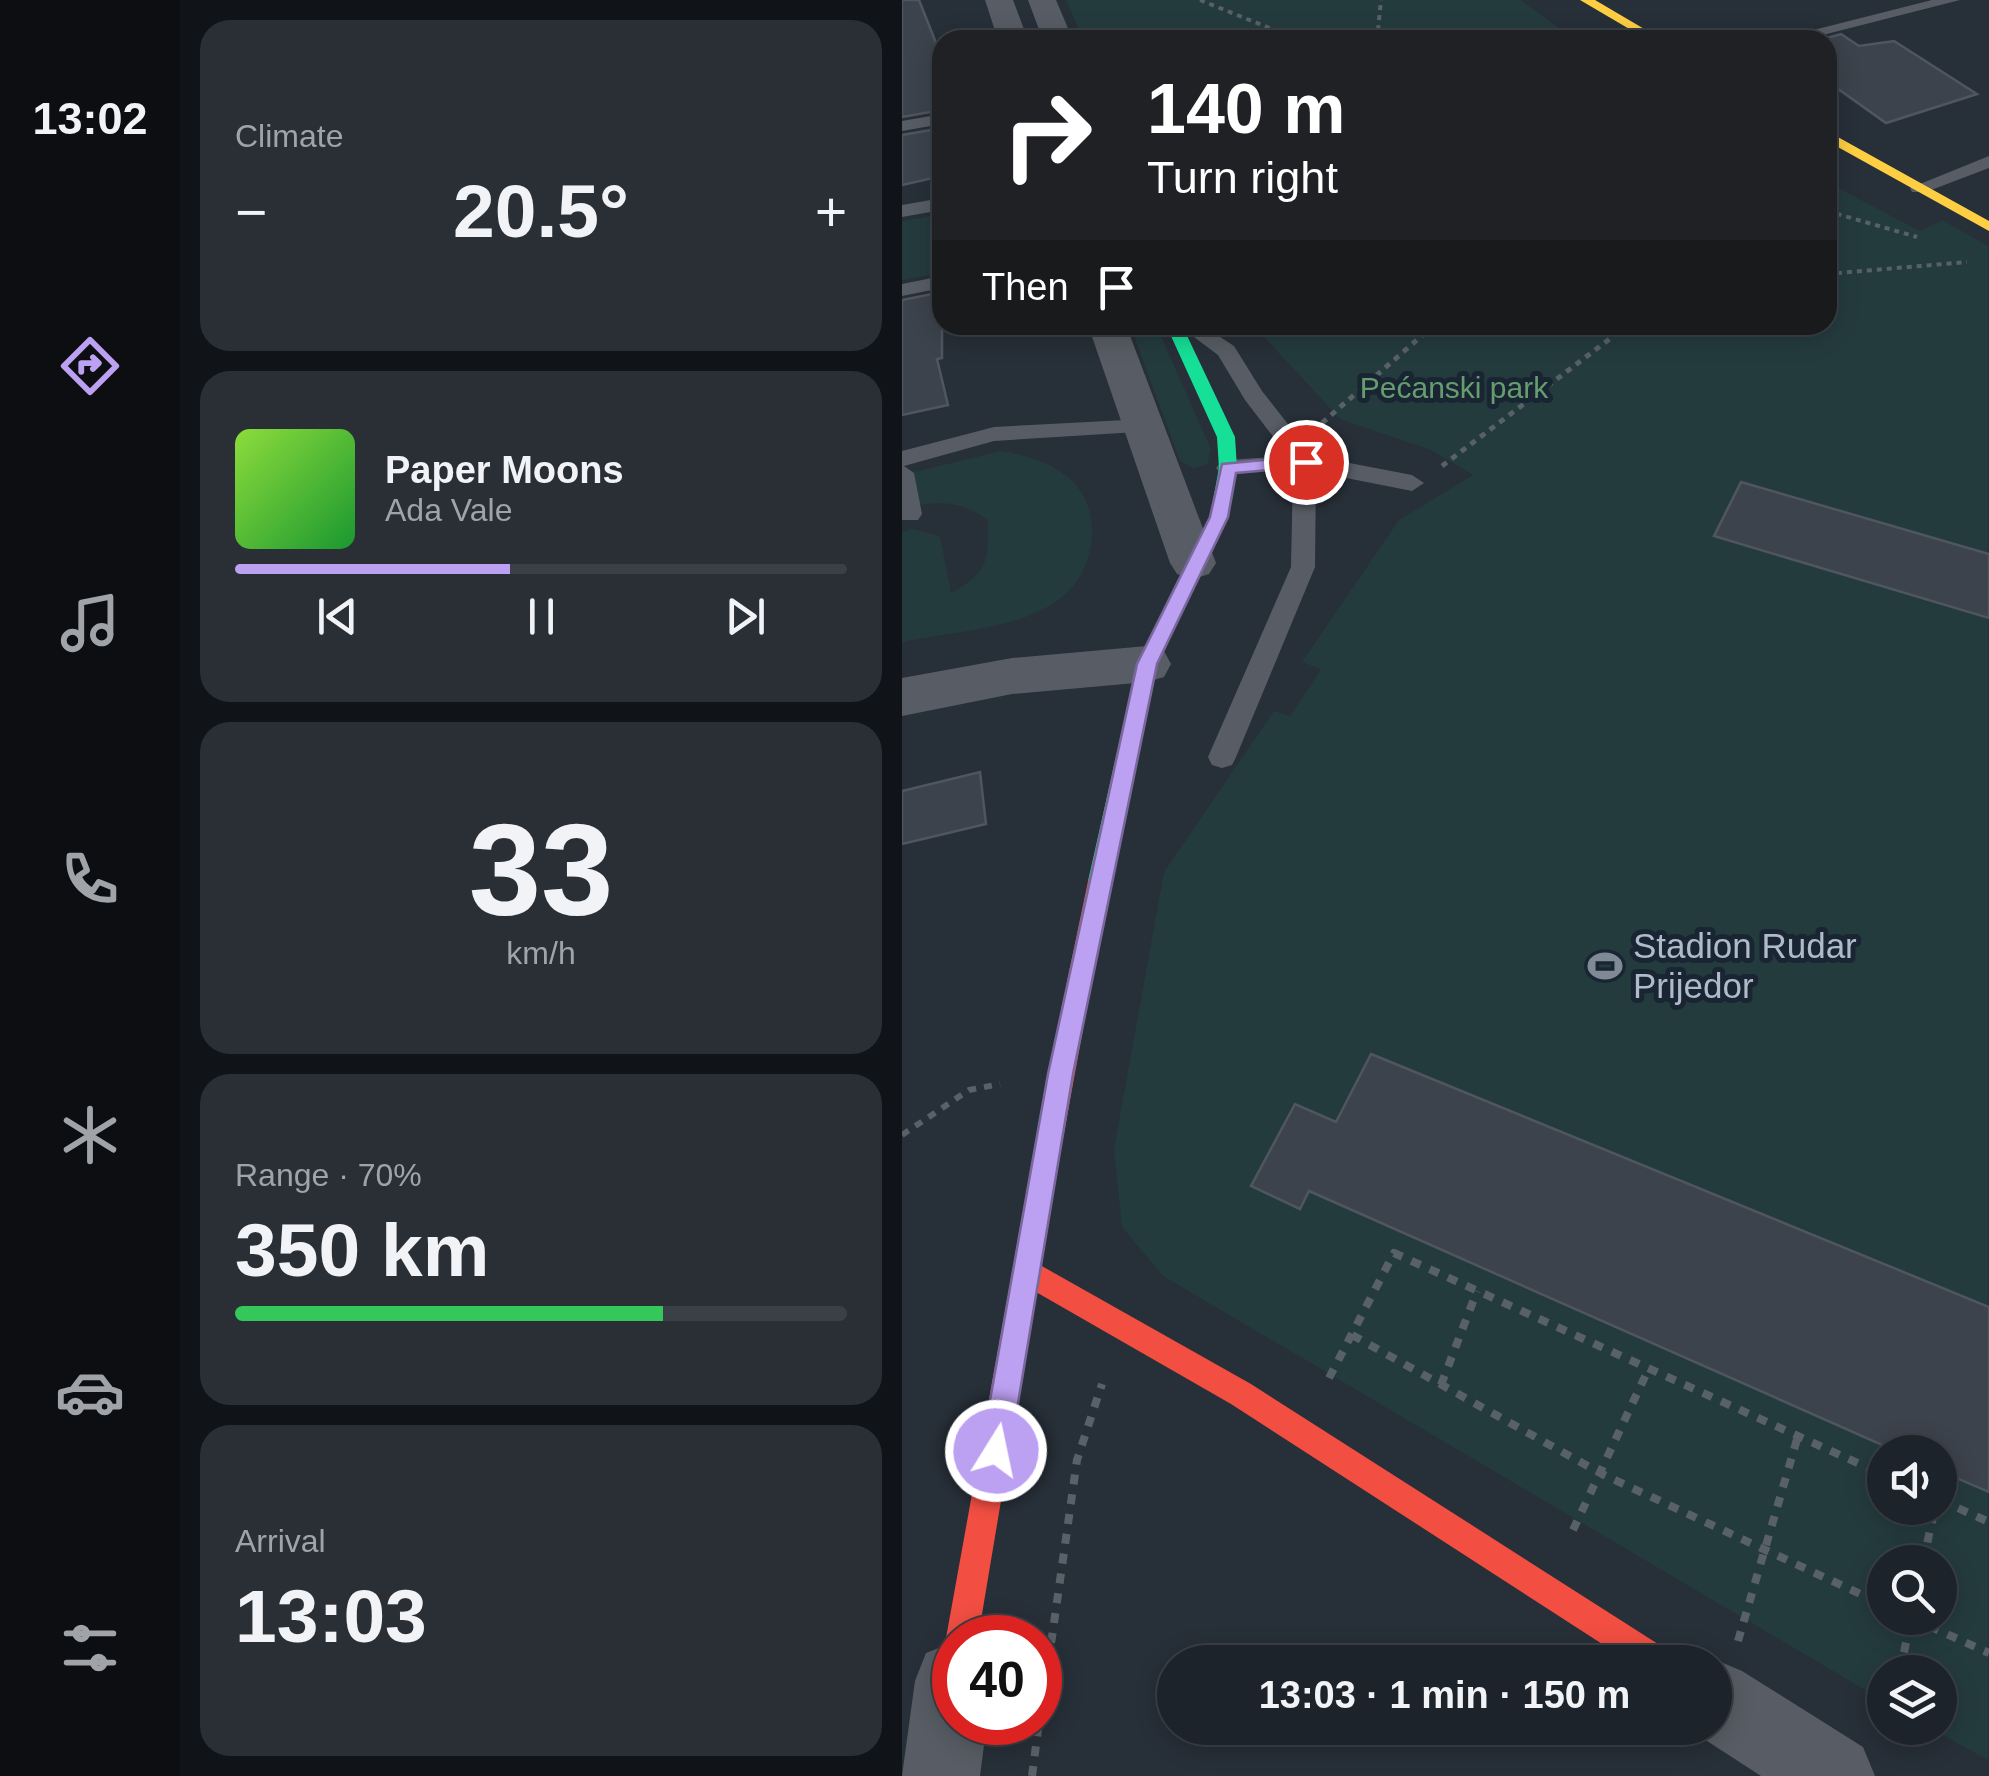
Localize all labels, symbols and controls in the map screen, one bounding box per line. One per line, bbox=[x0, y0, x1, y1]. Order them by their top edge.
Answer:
icon: right bbox=[982, 70, 1112, 200]
text: 140 m bbox=[1147, 70, 1345, 148]
text: 13:02 bbox=[32, 93, 148, 144]
text: Climate bbox=[235, 118, 343, 154]
text: Turn right bbox=[1147, 152, 1338, 203]
text: 20.5° bbox=[453, 169, 629, 253]
text: − bbox=[235, 181, 267, 243]
text: + bbox=[815, 181, 847, 243]
icon: arrive bbox=[1089, 260, 1144, 315]
text: Then bbox=[982, 266, 1069, 308]
icon: directions bbox=[55, 331, 125, 401]
park label: Pećanski park bbox=[1360, 371, 1549, 404]
pin bbox=[1264, 420, 1349, 505]
icon: arrive bbox=[1279, 435, 1334, 490]
text: Paper Moons bbox=[385, 449, 624, 491]
text: Ada Vale bbox=[385, 492, 513, 528]
icon: music bbox=[55, 588, 125, 658]
icon: previous bbox=[310, 589, 365, 644]
icon: pause bbox=[514, 589, 569, 644]
icon: next bbox=[718, 589, 773, 644]
text: 33 bbox=[469, 797, 613, 943]
icon: phone bbox=[55, 844, 125, 914]
place label: Stadion Rudar Prijedor bbox=[1633, 926, 1857, 1005]
text: km/h bbox=[506, 935, 576, 971]
sports icon: Stadion Rudar Prijedor bbox=[1586, 947, 1624, 985]
icon: climate bbox=[55, 1100, 125, 1170]
text: Range · 70% bbox=[235, 1157, 422, 1193]
text: 350 km bbox=[235, 1208, 489, 1292]
icon: car bbox=[55, 1357, 125, 1427]
position arrow bbox=[944, 1399, 1048, 1503]
map controls bbox=[1867, 1435, 1957, 1745]
button: sound bbox=[1867, 1435, 1957, 1525]
text: Arrival bbox=[235, 1523, 326, 1559]
button: search bbox=[1867, 1545, 1957, 1635]
text: 13:03 bbox=[235, 1574, 427, 1658]
icon: filters bbox=[55, 1613, 125, 1683]
speed limit sign: 40 bbox=[932, 1615, 1062, 1745]
button: layers bbox=[1867, 1655, 1957, 1745]
text: 13:03 · 1 min · 150 m bbox=[1259, 1674, 1630, 1716]

